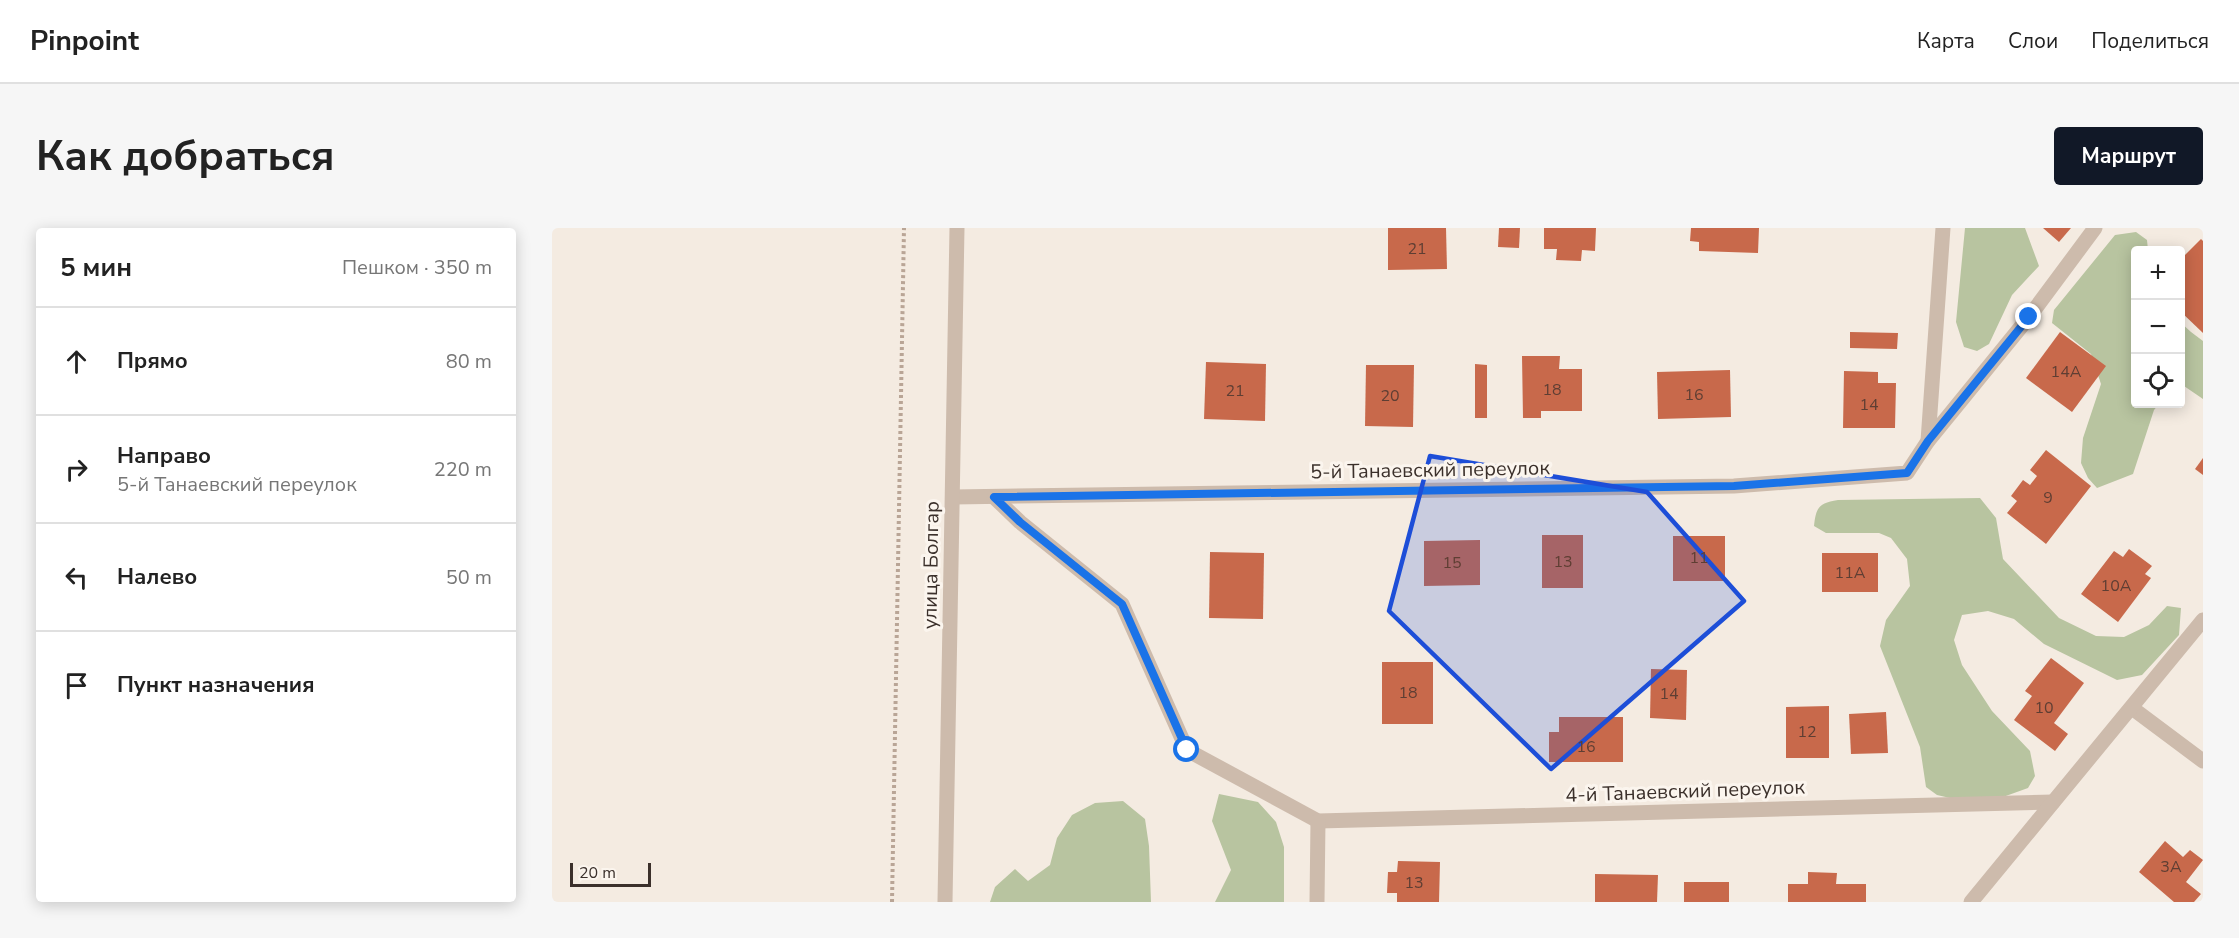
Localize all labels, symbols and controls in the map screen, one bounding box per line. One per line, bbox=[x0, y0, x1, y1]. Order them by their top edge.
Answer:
text: Pinpoint bbox=[30, 22, 139, 60]
text: Карта bbox=[1917, 27, 1975, 55]
text: Слои bbox=[2008, 27, 2058, 55]
text: Поделиться bbox=[2091, 27, 2209, 55]
button: Маршрут bbox=[2054, 127, 2203, 185]
text: Как добраться bbox=[36, 128, 335, 185]
house number: 21 bbox=[1407, 238, 1427, 260]
map controls bbox=[2131, 246, 2185, 408]
button: + bbox=[2131, 246, 2185, 300]
text: 5 мин bbox=[60, 250, 132, 285]
text: Пешком · 350 m bbox=[342, 254, 492, 281]
button: − bbox=[2131, 300, 2185, 354]
route end bbox=[2015, 303, 2041, 329]
icon: ahead bbox=[60, 345, 93, 378]
text: Прямо bbox=[117, 346, 188, 376]
text: 80 m bbox=[446, 348, 492, 375]
button: locate bbox=[2131, 354, 2185, 408]
house number: 14А bbox=[2051, 361, 2082, 383]
house number: 18 bbox=[1542, 379, 1562, 401]
house number: 21 bbox=[1225, 380, 1245, 402]
house number: 16 bbox=[1684, 384, 1704, 406]
house number: 20 bbox=[1380, 385, 1400, 407]
house number: 14 bbox=[1859, 394, 1879, 416]
text: Направо bbox=[117, 441, 211, 471]
icon: right bbox=[60, 453, 93, 486]
street label: 5-й Танаевский переулок bbox=[1310, 454, 1551, 486]
text: 220 m bbox=[434, 456, 492, 483]
text: 5-й Танаевский переулок bbox=[117, 471, 357, 498]
house number: 9 bbox=[2043, 487, 2053, 509]
street label: улица Болгар bbox=[916, 501, 946, 629]
house number: 11 bbox=[1689, 547, 1709, 569]
house number: 13 bbox=[1553, 551, 1573, 573]
house number: 15 bbox=[1442, 552, 1462, 574]
icon: left bbox=[60, 561, 93, 594]
text: Налево bbox=[117, 562, 197, 592]
house number: 11А bbox=[1835, 562, 1866, 584]
text: 50 m bbox=[446, 564, 492, 591]
house number: 10А bbox=[2101, 575, 2132, 597]
icon: arrive bbox=[60, 669, 93, 702]
text: Пункт назначения bbox=[117, 670, 315, 700]
house number: 18 bbox=[1398, 682, 1418, 704]
house number: 14 bbox=[1659, 683, 1679, 705]
house number: 10 bbox=[2034, 697, 2054, 719]
house number: 12 bbox=[1797, 721, 1817, 743]
route start bbox=[1173, 736, 1199, 762]
house number: 16 bbox=[1576, 736, 1596, 758]
street label: 4-й Танаевский переулок bbox=[1565, 773, 1806, 809]
house number: 3А bbox=[2160, 856, 2182, 878]
scale bar bbox=[570, 860, 651, 888]
text: 20 m bbox=[579, 862, 616, 884]
house number: 13 bbox=[1404, 872, 1424, 894]

